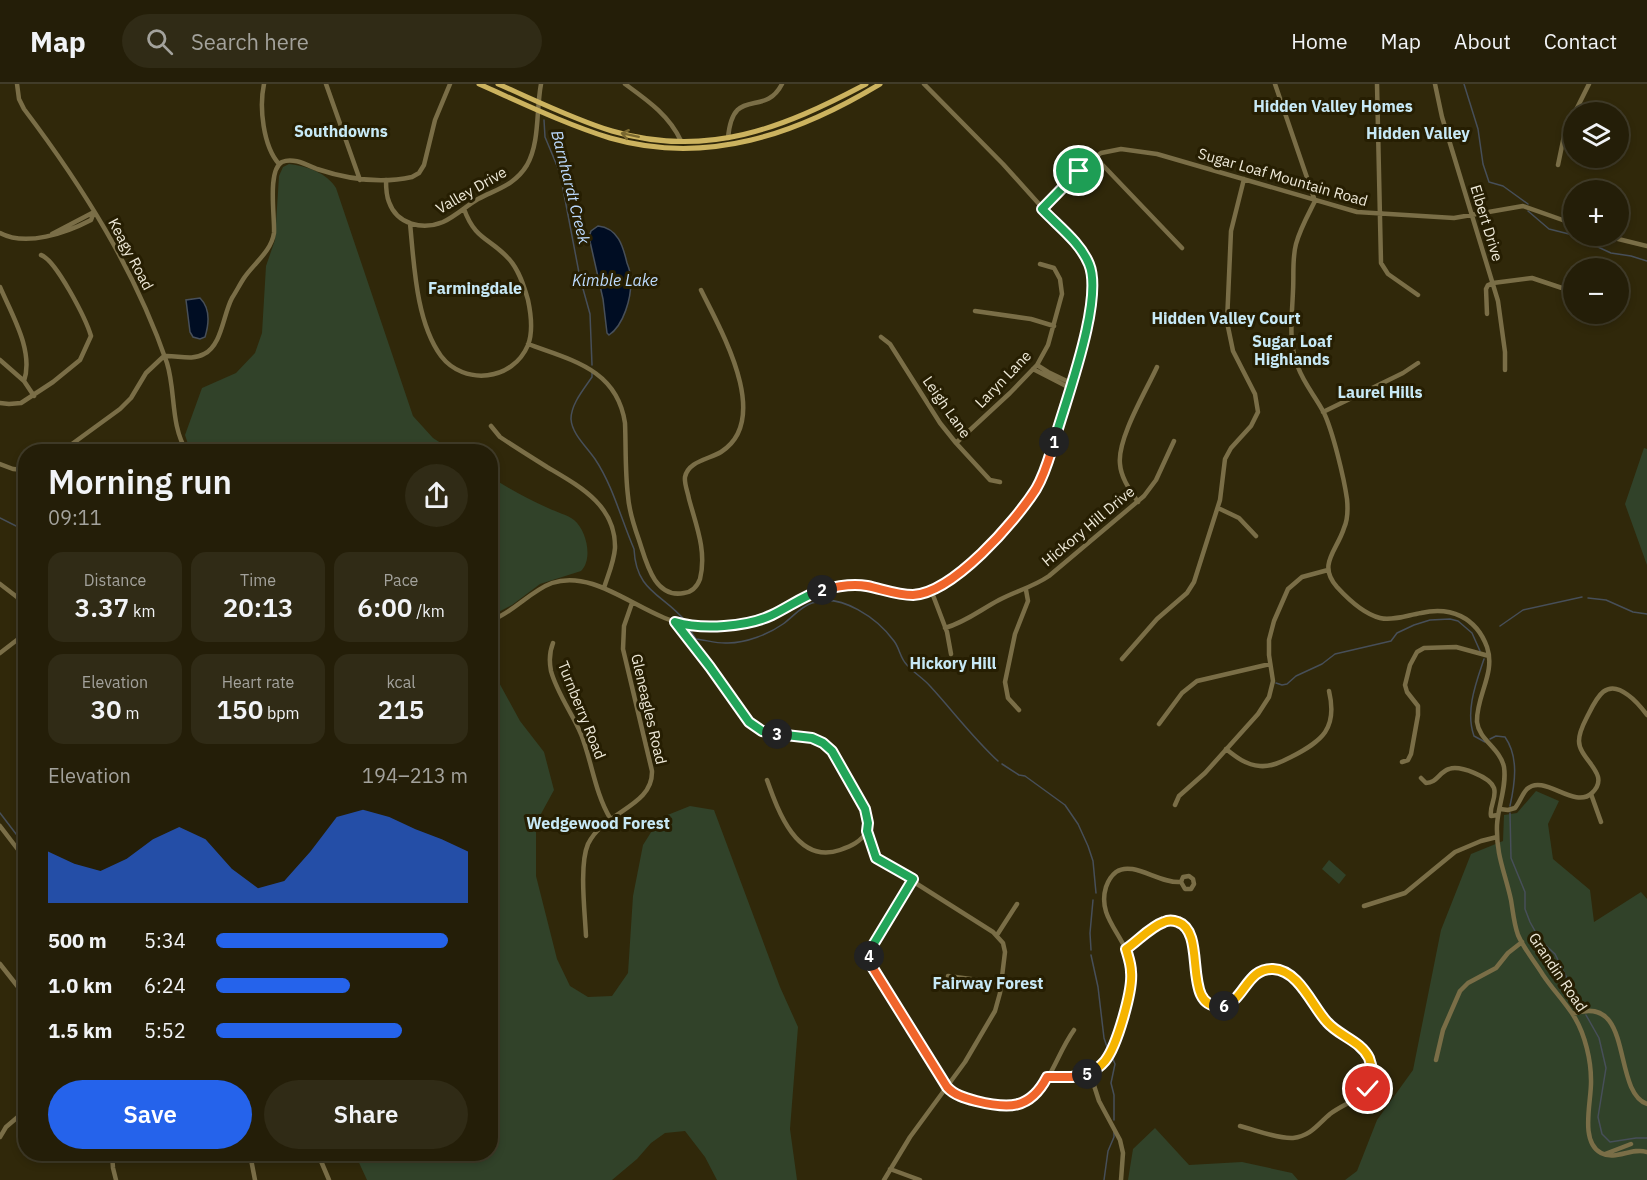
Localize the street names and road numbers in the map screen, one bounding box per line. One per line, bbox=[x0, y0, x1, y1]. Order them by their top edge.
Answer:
street label: Sugar Loaf Mountain Road bbox=[1196, 144, 1370, 210]
street label: Valley Drive bbox=[432, 162, 510, 218]
street label: Elbert Drive bbox=[1466, 182, 1508, 264]
street label: Keagy Road bbox=[104, 215, 158, 293]
street label: Laryn Lane bbox=[971, 346, 1035, 412]
street label: Leigh Lane bbox=[919, 372, 975, 442]
street label: Hickory Hill Drive bbox=[1038, 482, 1138, 570]
street label: Gleneagles Road bbox=[627, 652, 671, 766]
street label: Turnberry Road bbox=[554, 658, 610, 762]
street label: Grandin Road bbox=[1525, 929, 1591, 1015]

